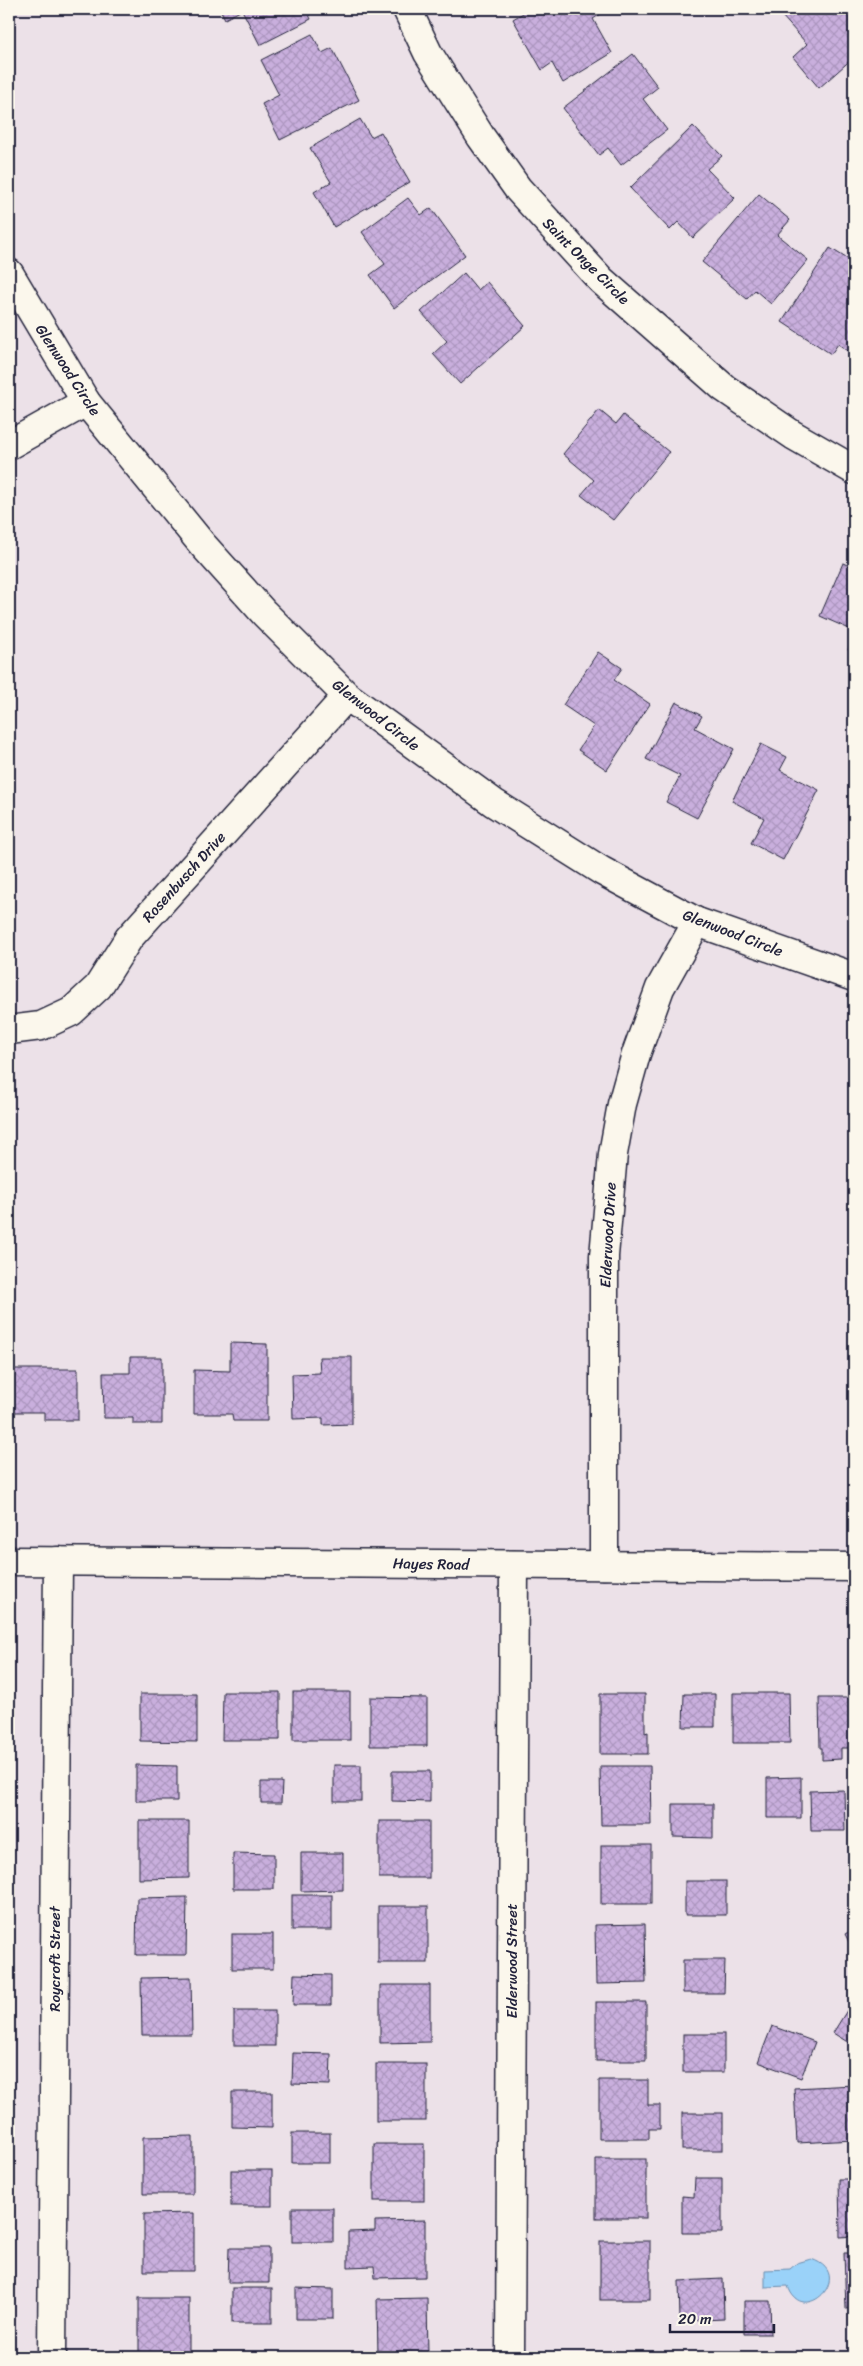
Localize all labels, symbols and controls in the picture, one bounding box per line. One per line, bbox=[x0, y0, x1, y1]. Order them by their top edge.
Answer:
street label: Saint Onge Circle bbox=[536, 211, 636, 311]
street label: Glenwood Circle bbox=[28, 319, 108, 422]
street label: Glenwood Circle bbox=[326, 672, 426, 758]
street label: Rosenbusch Drive bbox=[136, 825, 233, 929]
street label: Glenwood Circle bbox=[679, 902, 787, 964]
street label: Elderwood Drive bbox=[592, 1181, 624, 1288]
street label: Hayes Road bbox=[393, 1550, 471, 1578]
street label: Elderwood Street bbox=[499, 1903, 525, 2019]
street label: Roycroft Street bbox=[42, 1905, 68, 2012]
scale bar bbox=[670, 2301, 774, 2333]
text: 20 m bbox=[678, 2306, 712, 2332]

